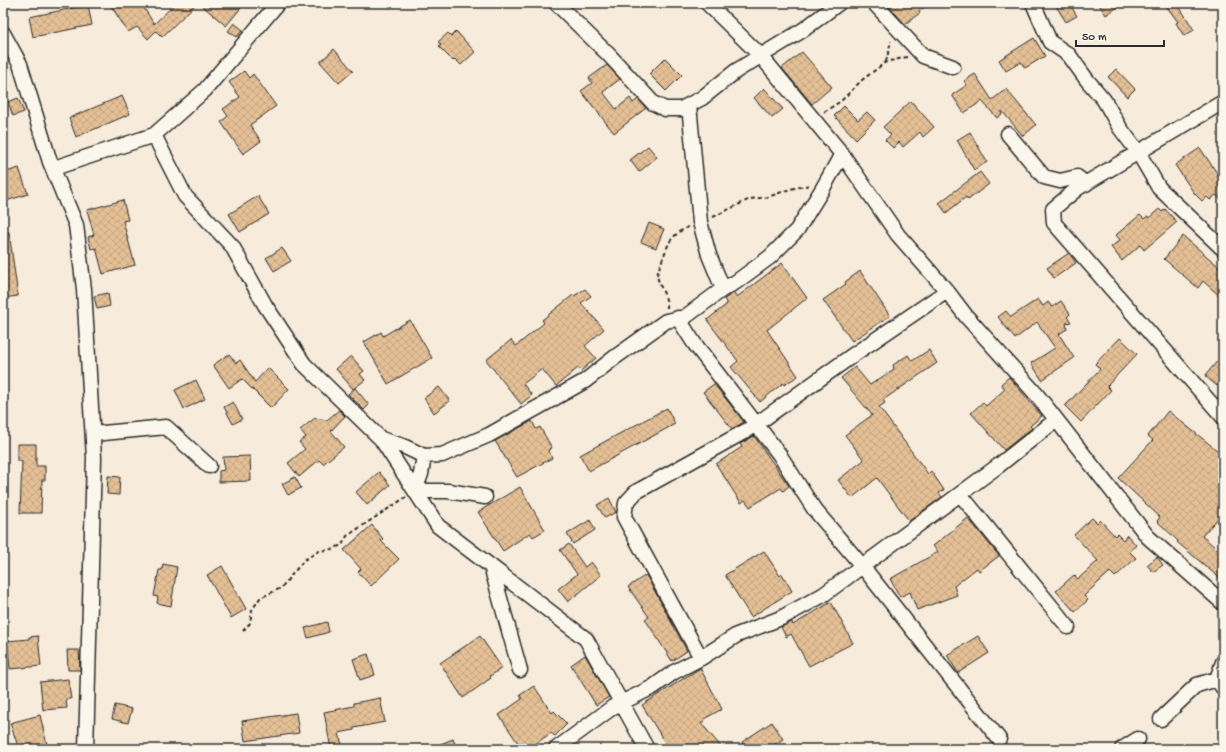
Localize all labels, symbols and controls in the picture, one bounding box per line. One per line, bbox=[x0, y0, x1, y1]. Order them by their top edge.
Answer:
scale bar bbox=[1076, 22, 1164, 48]
text: 50 m bbox=[1082, 31, 1107, 45]

